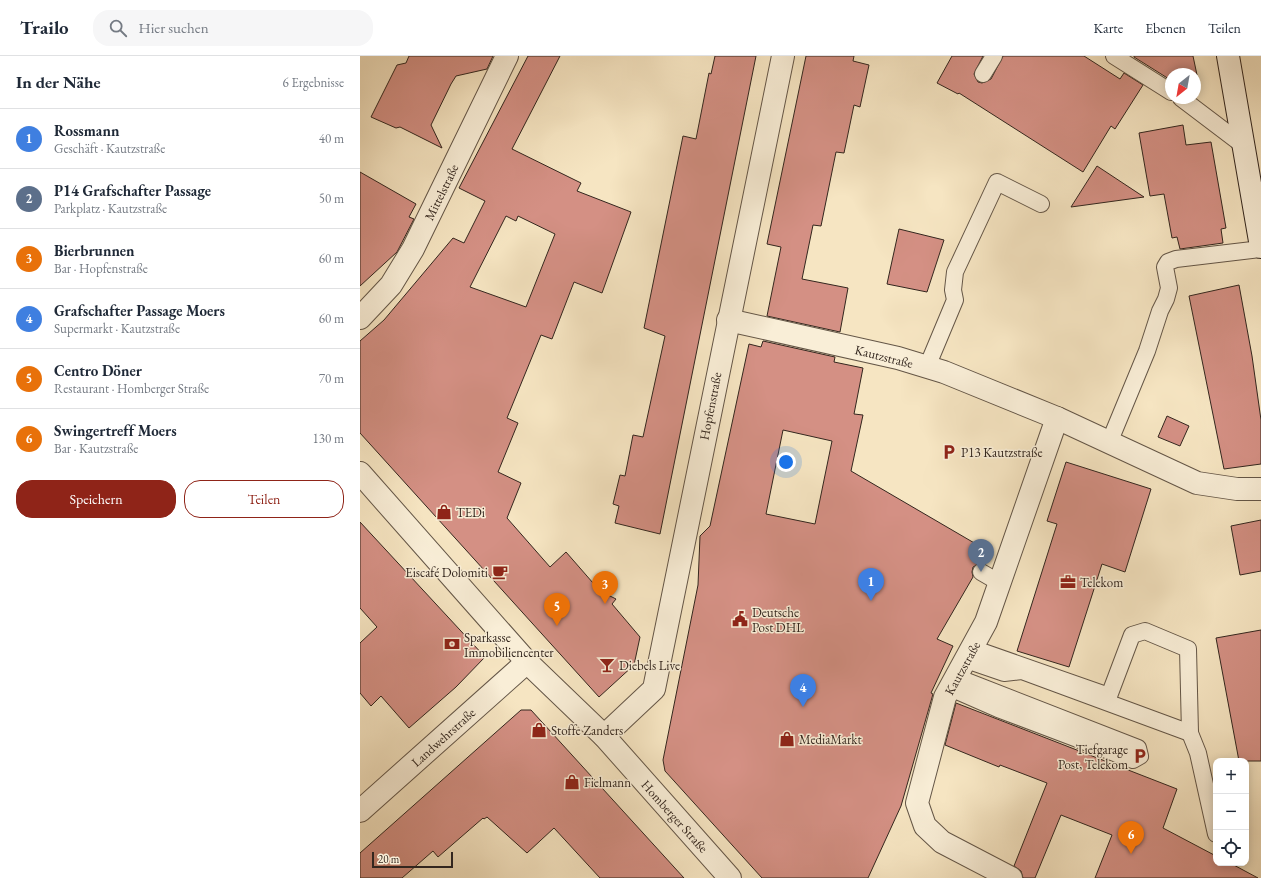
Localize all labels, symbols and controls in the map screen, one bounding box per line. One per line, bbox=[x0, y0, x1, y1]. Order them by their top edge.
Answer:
search box bbox=[93, 10, 373, 46]
text: Trailo bbox=[20, 15, 69, 40]
icon: search bbox=[107, 17, 129, 39]
text: Hier suchen bbox=[139, 18, 209, 37]
text: Karte bbox=[1094, 19, 1123, 37]
text: Ebenen bbox=[1145, 19, 1186, 37]
text: Teilen bbox=[1208, 19, 1241, 37]
north arrow bbox=[1165, 68, 1201, 104]
text: In der Nähe bbox=[16, 71, 101, 93]
text: 6 Ergebnisse bbox=[283, 74, 344, 91]
text: Rossmann bbox=[54, 121, 119, 140]
text: 1 bbox=[26, 130, 32, 147]
text: 40 m bbox=[319, 130, 344, 147]
text: Geschäft · Kautzstraße bbox=[54, 140, 165, 157]
street label: Mittelstraße bbox=[421, 161, 462, 223]
text: P14 Grafschafter Passage bbox=[54, 181, 211, 200]
text: 2 bbox=[26, 190, 32, 207]
text: 50 m bbox=[319, 190, 344, 207]
text: Parkplatz · Kautzstraße bbox=[54, 200, 167, 217]
text: Bierbrunnen bbox=[54, 241, 135, 260]
text: 3 bbox=[26, 250, 32, 267]
text: 60 m bbox=[319, 250, 344, 267]
text: Bar · Hopfenstraße bbox=[54, 260, 148, 277]
text: Grafschafter Passage Moers bbox=[54, 301, 225, 320]
text: 4 bbox=[26, 310, 32, 327]
text: 60 m bbox=[319, 310, 344, 327]
text: Supermarkt · Kautzstraße bbox=[54, 320, 180, 337]
street label: Kautzstraße bbox=[853, 341, 915, 372]
text: Centro Döner bbox=[54, 361, 142, 380]
text: 5 bbox=[26, 370, 32, 387]
text: 70 m bbox=[319, 370, 344, 387]
street label: Hopfenstraße bbox=[696, 371, 725, 442]
text: Restaurant · Homberger Straße bbox=[54, 380, 209, 397]
text: Swingertreff Moers bbox=[54, 421, 177, 440]
text: 6 bbox=[26, 430, 32, 447]
text: 130 m bbox=[313, 430, 344, 447]
text: Bar · Kautzstraße bbox=[54, 440, 138, 457]
parking icon: P13 Kautzstraße bbox=[940, 443, 958, 461]
place label: P13 Kautzstraße bbox=[961, 444, 1043, 461]
your location bbox=[776, 452, 796, 472]
button: Speichern bbox=[16, 480, 176, 518]
button: Teilen bbox=[184, 480, 344, 518]
shop icon: TEDi bbox=[435, 503, 453, 521]
place label: TEDi bbox=[456, 504, 485, 521]
pin: 2 bbox=[968, 539, 994, 572]
cafe icon: Eiscafé Dolomiti bbox=[491, 563, 509, 581]
place label: Eiscafé Dolomiti bbox=[405, 564, 488, 581]
pin: 1 bbox=[858, 568, 884, 601]
pin: 3 bbox=[592, 571, 618, 604]
office icon: Telekom bbox=[1059, 573, 1077, 591]
place label: Telekom bbox=[1080, 574, 1123, 591]
pin: 5 bbox=[544, 593, 570, 626]
place label: Deutsche Post DHL bbox=[752, 604, 804, 636]
public building icon: Deutsche Post DHL bbox=[731, 610, 749, 628]
place label: Sparkasse Immobiliencenter bbox=[464, 629, 554, 661]
bank icon: Sparkasse Immobiliencenter bbox=[443, 635, 461, 653]
street label: Kautzstraße bbox=[941, 638, 984, 698]
bar icon: Diebels Live bbox=[598, 656, 616, 674]
place label: Diebels Live bbox=[619, 657, 680, 674]
pin: 4 bbox=[790, 674, 816, 707]
street label: Landwehrstraße bbox=[408, 704, 479, 771]
shop icon: Stoffe Zanders bbox=[530, 721, 548, 739]
place label: Stoffe Zanders bbox=[551, 722, 623, 739]
shop icon: MediaMarkt bbox=[778, 730, 796, 748]
place label: MediaMarkt bbox=[799, 731, 862, 748]
place label: Tiefgarage Post, Telekom bbox=[1058, 741, 1128, 773]
parking icon: Tiefgarage Post, Telekom bbox=[1131, 747, 1149, 765]
map controls bbox=[1213, 758, 1249, 866]
button: + bbox=[1213, 758, 1249, 794]
shop icon: Fielmann bbox=[563, 773, 581, 791]
place label: Fielmann bbox=[584, 774, 631, 791]
street label: Homberger Straße bbox=[637, 776, 712, 856]
button: − bbox=[1213, 794, 1249, 830]
pin: 6 bbox=[1118, 821, 1144, 854]
button: locate bbox=[1213, 830, 1249, 866]
scale bar bbox=[372, 850, 453, 869]
text: 20 m bbox=[378, 852, 399, 866]

